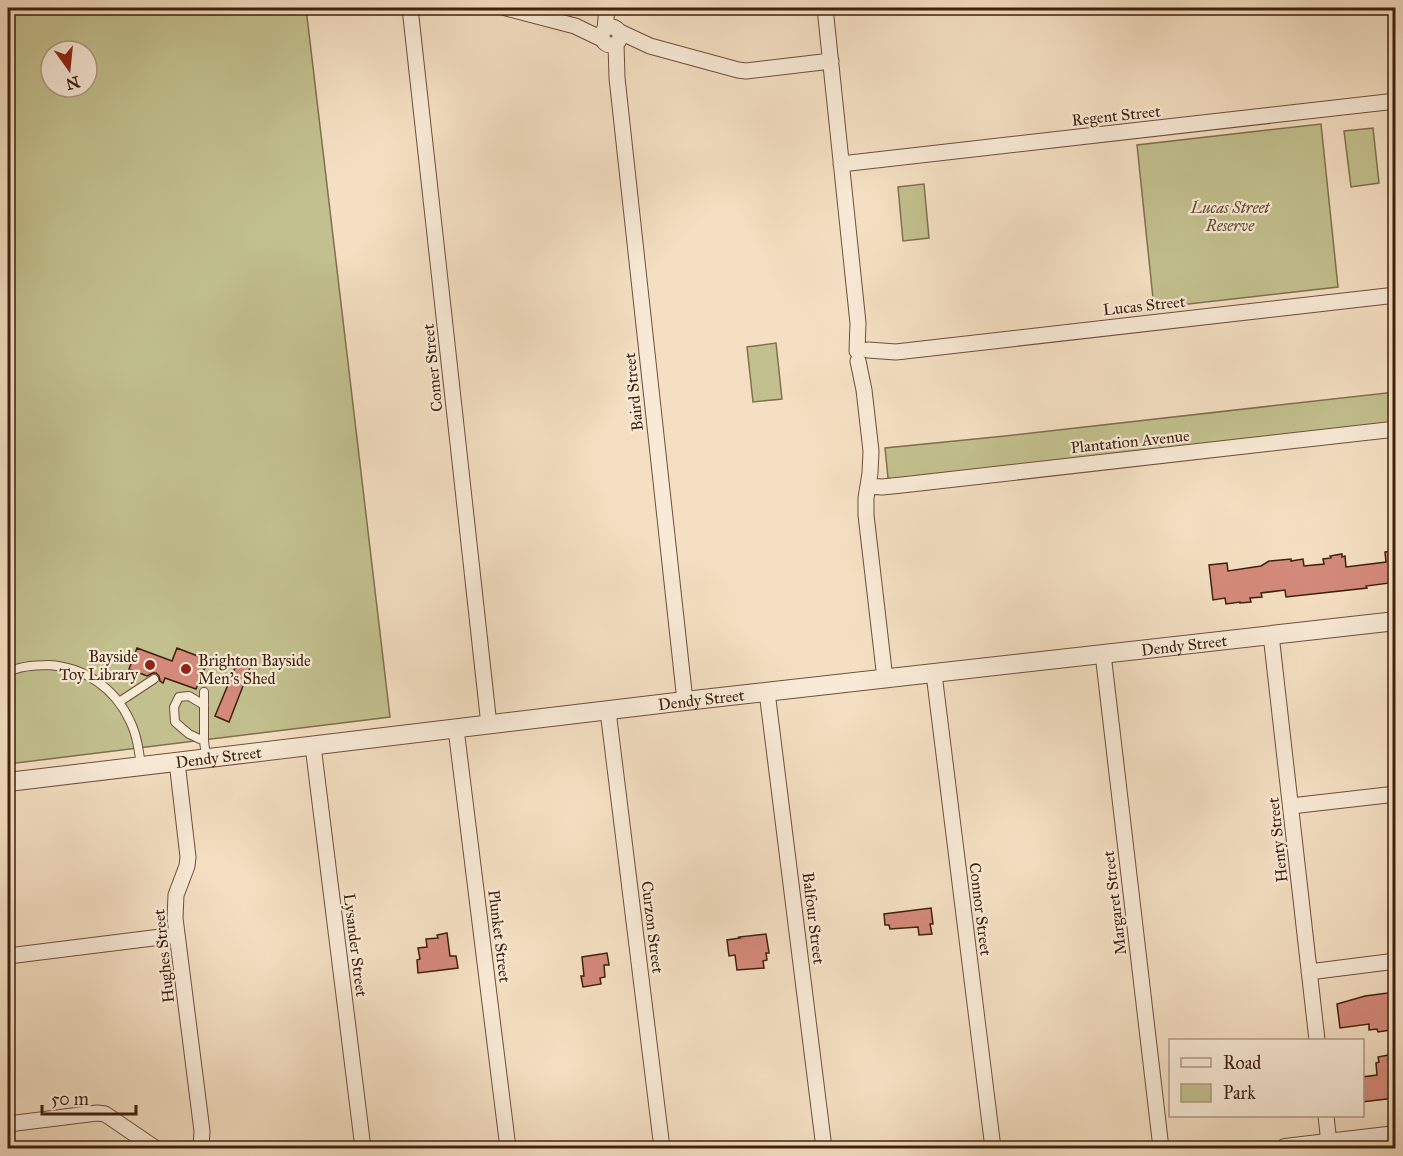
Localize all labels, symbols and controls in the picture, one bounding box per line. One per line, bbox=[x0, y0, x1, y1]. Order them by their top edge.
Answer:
north arrow bbox=[39, 39, 99, 99]
text: N bbox=[63, 72, 82, 94]
street label: Regent Street bbox=[1071, 101, 1162, 131]
park label: Lucas Street Reserve bbox=[1190, 198, 1270, 235]
street label: Lucas Street bbox=[1102, 292, 1187, 319]
street label: Comer Street bbox=[418, 323, 447, 413]
street label: Baird Street bbox=[620, 351, 647, 432]
street label: Plantation Avenue bbox=[1070, 426, 1191, 457]
street label: Dendy Street bbox=[1140, 631, 1229, 660]
place label: Bayside Toy Library bbox=[59, 647, 138, 684]
place label: Brighton Bayside Men's Shed bbox=[198, 651, 311, 688]
marker: Bayside Toy Library bbox=[143, 658, 157, 672]
marker: Brighton Bayside Men's Shed bbox=[179, 662, 193, 676]
street label: Dendy Street bbox=[657, 685, 746, 714]
street label: Dendy Street bbox=[174, 743, 263, 772]
street label: Henty Street bbox=[1264, 796, 1291, 883]
street label: Margaret Street bbox=[1099, 849, 1131, 956]
street label: Connor Street bbox=[965, 861, 996, 957]
street label: Balfour Street bbox=[798, 871, 829, 966]
street label: Curzon Street bbox=[637, 880, 668, 975]
street label: Plunket Street bbox=[484, 889, 515, 984]
street label: Lysander Street bbox=[340, 892, 371, 998]
street label: Hughes Street bbox=[149, 908, 179, 1004]
legend bbox=[1169, 1039, 1364, 1117]
text: Road bbox=[1223, 1052, 1261, 1074]
scale bar bbox=[42, 1078, 136, 1116]
text: Park bbox=[1223, 1082, 1256, 1104]
text: 50 m bbox=[51, 1088, 89, 1110]

